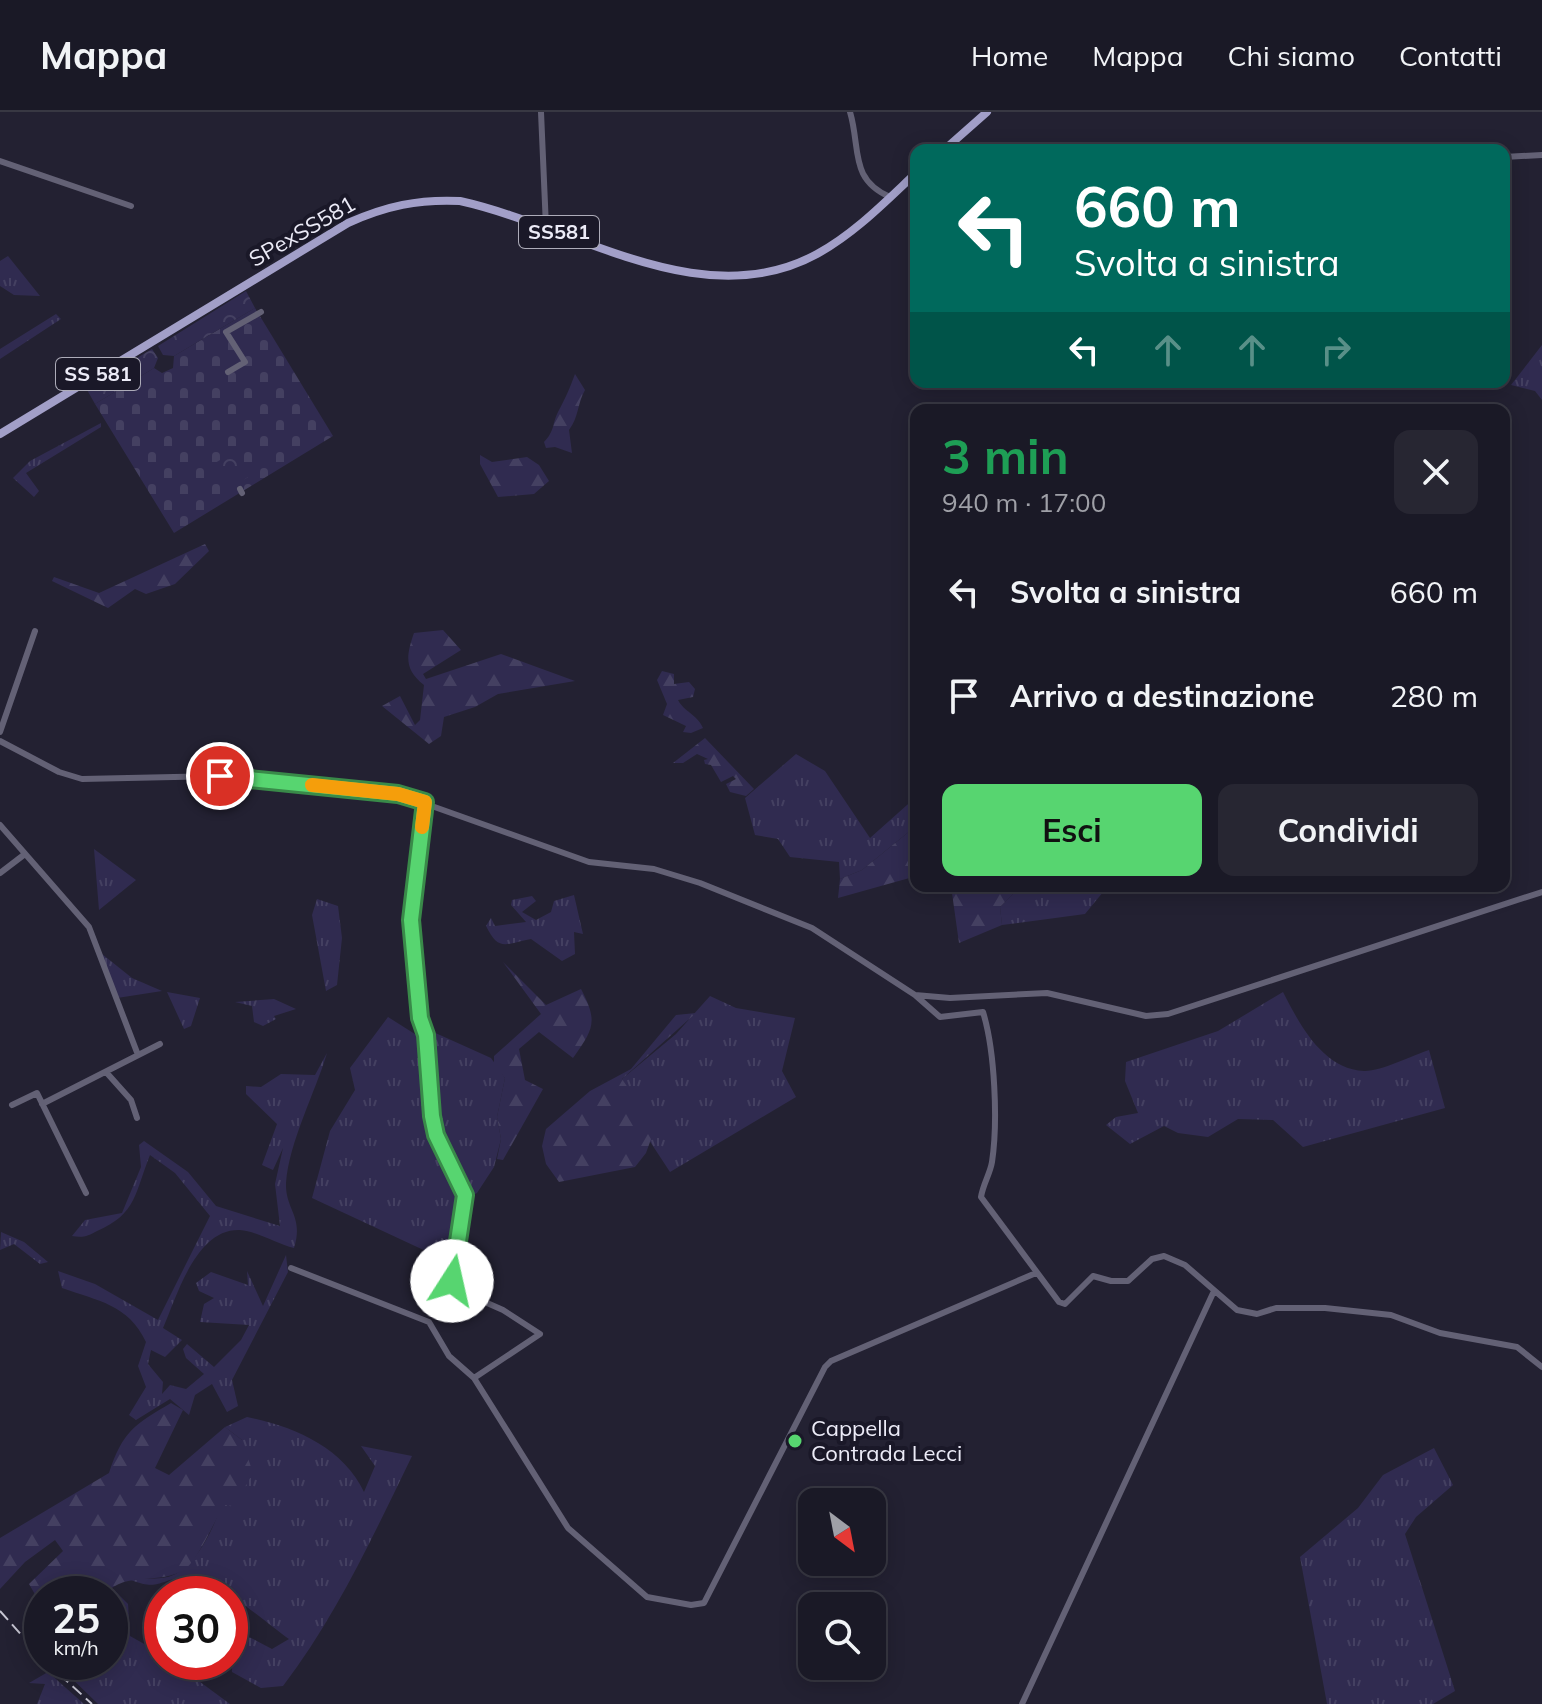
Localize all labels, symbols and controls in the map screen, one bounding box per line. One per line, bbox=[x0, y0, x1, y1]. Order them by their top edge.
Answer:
text: Mappa bbox=[40, 31, 167, 79]
text: Home bbox=[971, 38, 1048, 73]
text: Mappa bbox=[1092, 38, 1183, 73]
text: Chi siamo bbox=[1227, 38, 1355, 73]
text: Contatti bbox=[1399, 38, 1502, 73]
text: 660 m bbox=[1074, 171, 1241, 241]
icon: left bbox=[942, 176, 1046, 280]
street label: SPexSS581 bbox=[244, 189, 360, 273]
road number: SS581 bbox=[519, 216, 599, 248]
text: Svolta a sinistra bbox=[1074, 240, 1340, 285]
icon: left bbox=[1062, 328, 1106, 372]
icon: ahead bbox=[1146, 328, 1190, 372]
icon: ahead bbox=[1230, 328, 1274, 372]
icon: right bbox=[1314, 328, 1358, 372]
road number: SS 581 bbox=[56, 358, 140, 390]
text: 3 min bbox=[942, 426, 1069, 486]
button: close bbox=[1394, 430, 1478, 514]
text: 940 m · 17:00 bbox=[942, 486, 1106, 519]
icon: left bbox=[942, 570, 986, 614]
text: Svolta a sinistra bbox=[1010, 573, 1241, 611]
text: 660 m bbox=[1390, 573, 1478, 611]
icon: arrive bbox=[942, 674, 986, 718]
text: Arrivo a destinazione bbox=[1010, 677, 1314, 715]
text: 280 m bbox=[1390, 677, 1478, 715]
pin bbox=[186, 742, 254, 810]
icon: arrive bbox=[198, 754, 242, 798]
button: Esci bbox=[942, 784, 1202, 876]
button: Condividi bbox=[1218, 784, 1478, 876]
position arrow bbox=[410, 1239, 494, 1323]
place label: Cappella Contrada Lecci bbox=[811, 1414, 962, 1467]
marker: Cappella Contrada Lecci bbox=[786, 1432, 804, 1450]
north arrow bbox=[798, 1488, 886, 1576]
map controls bbox=[798, 1488, 886, 1680]
speed limit sign: 30 bbox=[144, 1576, 248, 1680]
button: search bbox=[798, 1592, 886, 1680]
text: 25 bbox=[52, 1593, 100, 1643]
text: km/h bbox=[53, 1635, 99, 1660]

